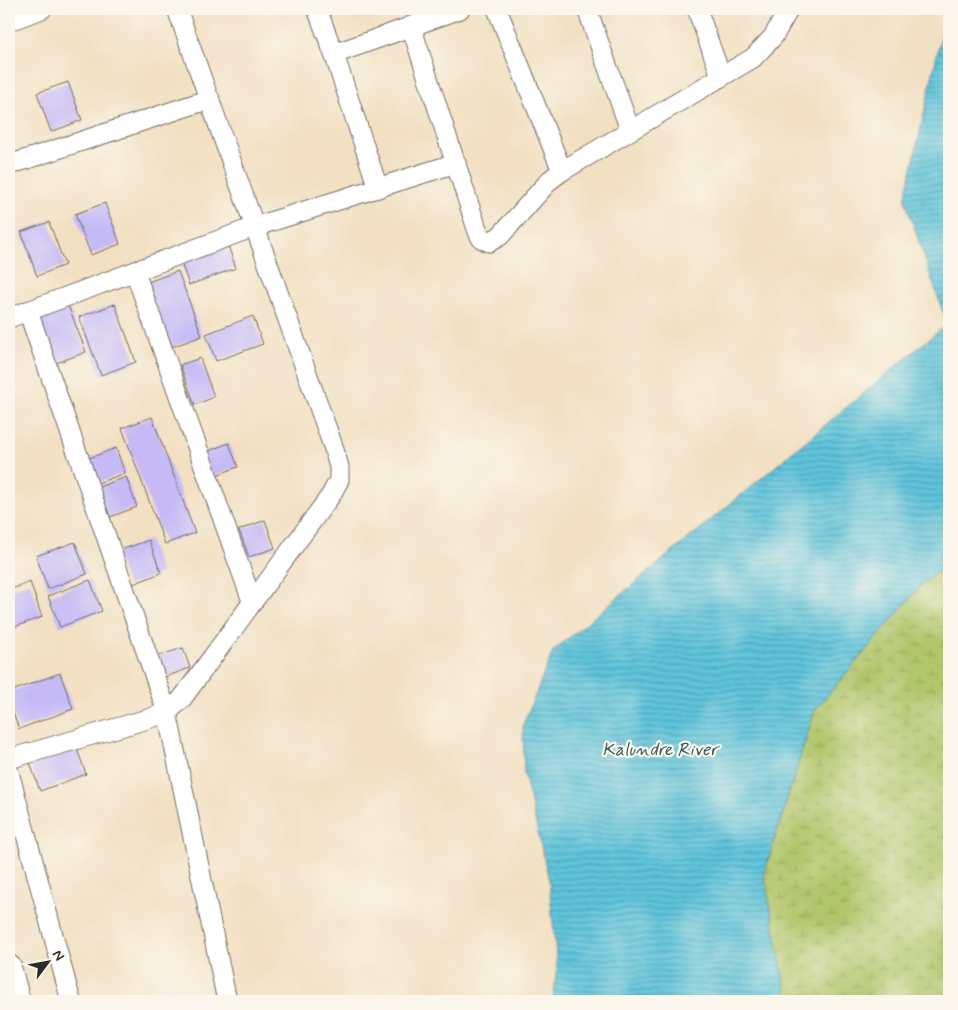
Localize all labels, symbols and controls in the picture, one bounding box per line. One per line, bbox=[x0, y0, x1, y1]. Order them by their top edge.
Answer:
water label: Kalundre River bbox=[602, 738, 720, 762]
north arrow bbox=[22, 938, 72, 988]
text: N bbox=[48, 947, 68, 964]

